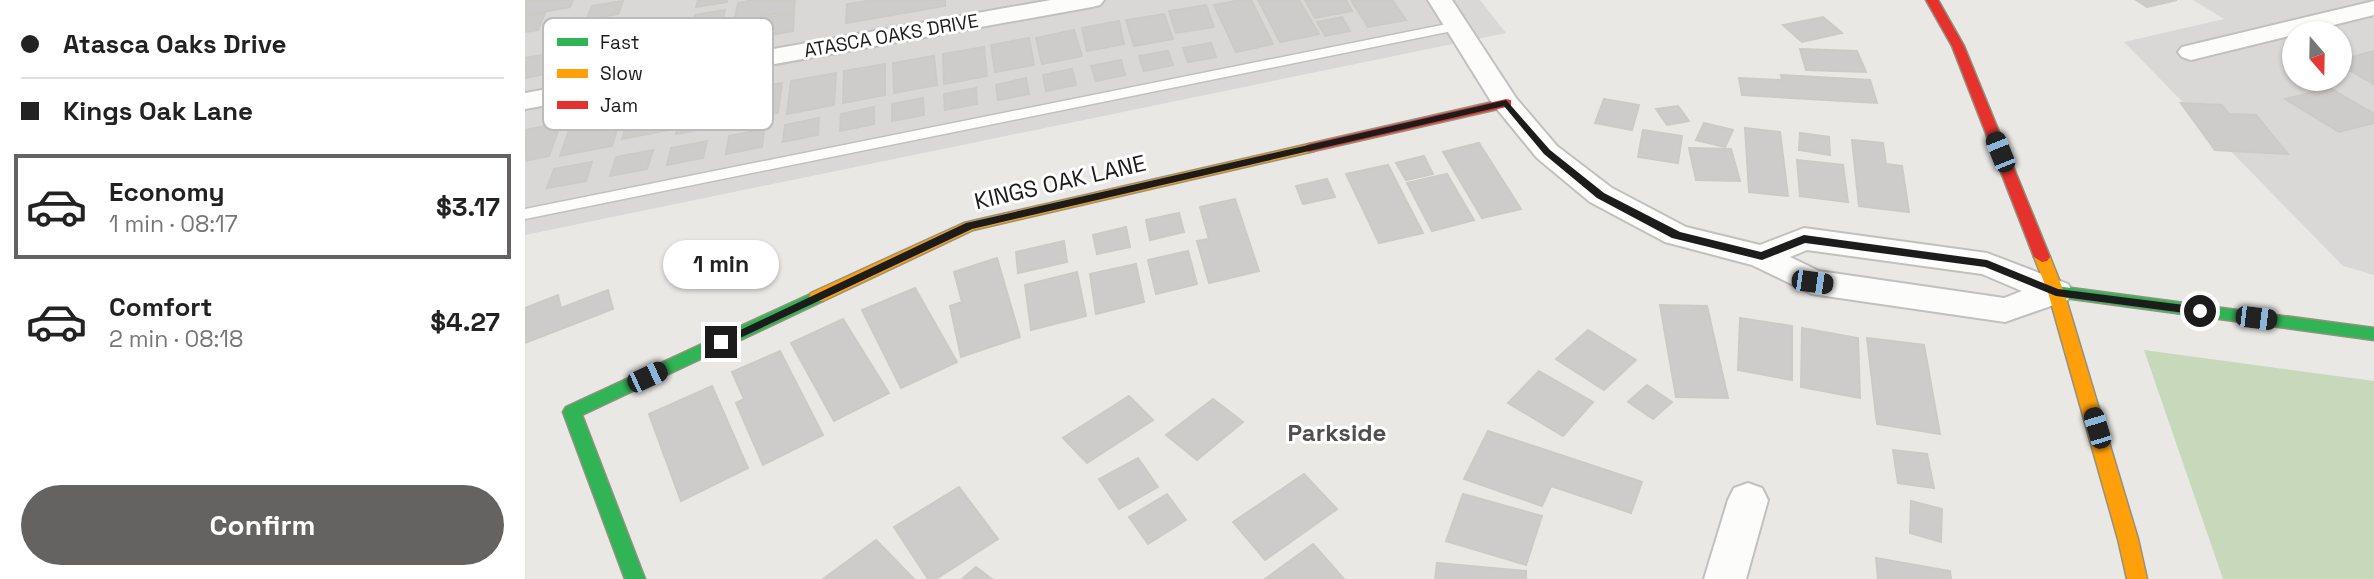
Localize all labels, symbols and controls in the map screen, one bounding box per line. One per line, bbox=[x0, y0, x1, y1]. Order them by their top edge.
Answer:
street label: ATASCA OAKS DRIVE bbox=[802, 8, 980, 63]
legend bbox=[543, 18, 773, 130]
north arrow bbox=[2282, 21, 2352, 91]
map controls bbox=[2282, 21, 2352, 91]
text: Atasca Oaks Drive bbox=[63, 27, 287, 61]
text: Fast bbox=[600, 30, 640, 55]
text: Slow bbox=[600, 61, 643, 86]
text: Jam bbox=[600, 93, 638, 118]
text: Kings Oak Lane bbox=[63, 94, 253, 128]
car bbox=[1983, 129, 2018, 175]
street label: KINGS OAK LANE bbox=[971, 148, 1149, 216]
icon: car bbox=[25, 175, 88, 238]
text: Economy bbox=[109, 175, 225, 209]
text: $3.17 bbox=[436, 190, 500, 224]
text: 1 min · 08:17 bbox=[109, 209, 238, 239]
callout: 1 min bbox=[663, 240, 779, 290]
text: 1 min bbox=[693, 249, 749, 279]
car bbox=[1790, 269, 1835, 295]
icon: car bbox=[25, 290, 88, 353]
text: Comfort bbox=[109, 290, 212, 324]
route start bbox=[2184, 295, 2216, 327]
text: $4.27 bbox=[430, 305, 500, 339]
car bbox=[2234, 305, 2279, 331]
text: 2 min · 08:18 bbox=[109, 324, 243, 354]
route end bbox=[705, 326, 737, 358]
car bbox=[624, 359, 671, 395]
car bbox=[2081, 405, 2114, 451]
district label: Parkside bbox=[1288, 417, 1386, 448]
button: Confirm bbox=[21, 485, 504, 565]

